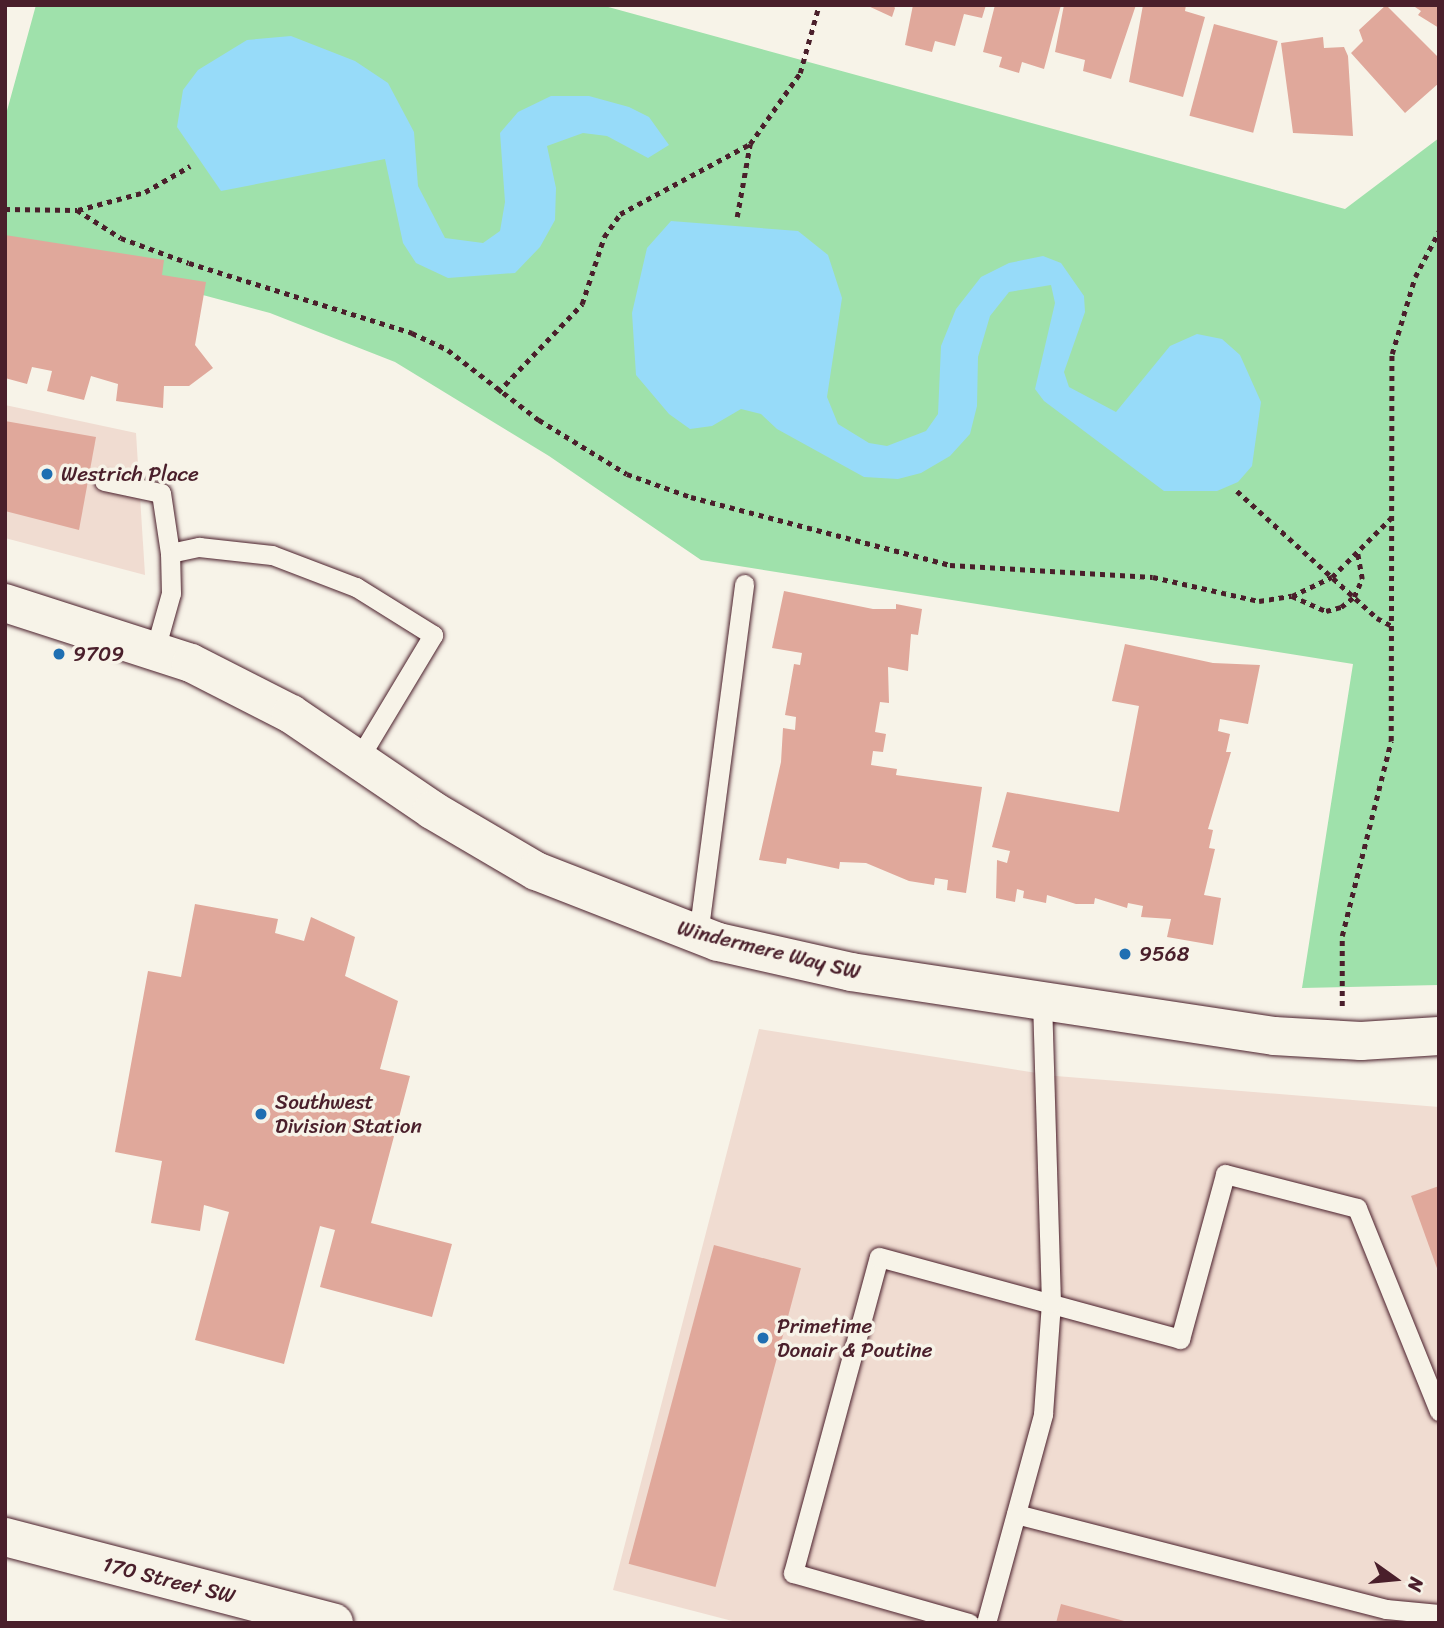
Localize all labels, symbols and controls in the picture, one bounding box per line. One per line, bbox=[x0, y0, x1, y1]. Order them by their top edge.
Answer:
place label: Westrich Place bbox=[61, 461, 199, 487]
marker: Westrich Place bbox=[39, 466, 55, 482]
place label: 9709 bbox=[73, 641, 124, 667]
marker: 9709 bbox=[51, 646, 67, 662]
street label: Windermere Way SW bbox=[675, 915, 863, 985]
place label: 9568 bbox=[1139, 941, 1189, 967]
marker: 9568 bbox=[1117, 946, 1133, 962]
place label: Southwest Division Station bbox=[275, 1089, 422, 1139]
marker: Southwest Division Station bbox=[253, 1106, 269, 1122]
place label: Primetime Donair & Poutine bbox=[777, 1313, 932, 1363]
marker: Primetime Donair & Poutine bbox=[755, 1330, 771, 1346]
north arrow bbox=[1360, 1544, 1430, 1614]
street label: 170 Street SW bbox=[100, 1551, 238, 1609]
text: N bbox=[1398, 1574, 1433, 1595]

